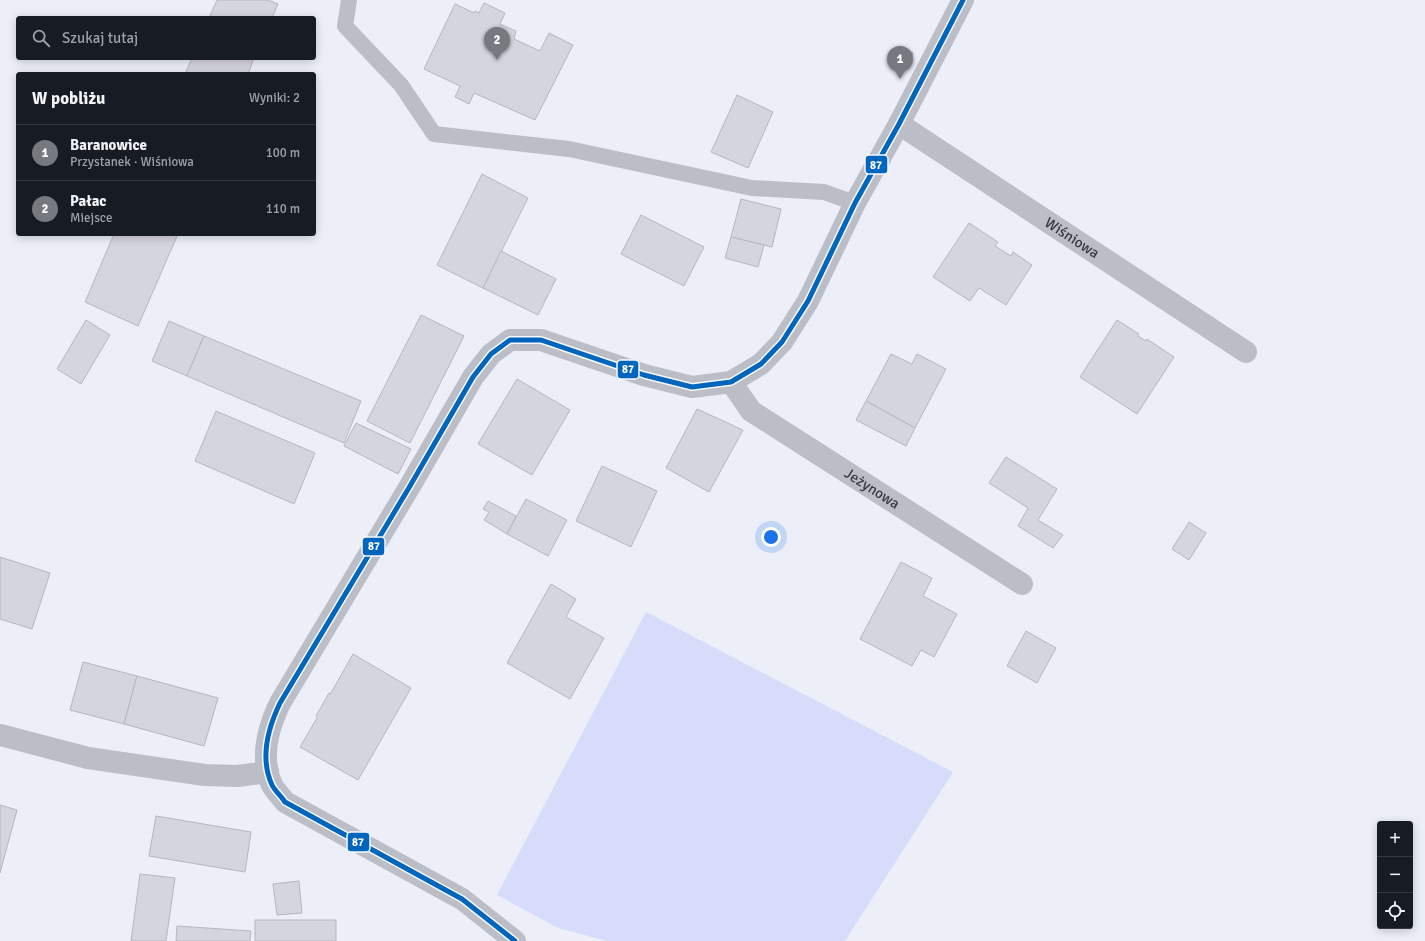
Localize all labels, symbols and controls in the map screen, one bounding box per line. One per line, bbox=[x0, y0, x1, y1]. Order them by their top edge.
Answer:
search box bbox=[16, 16, 316, 60]
icon: search bbox=[30, 27, 52, 49]
pin: 2 bbox=[484, 27, 510, 60]
text: Szukaj tutaj bbox=[62, 29, 138, 47]
pin: 1 bbox=[887, 46, 913, 79]
text: W pobliżu bbox=[32, 88, 105, 109]
text: Wyniki: 2 bbox=[249, 90, 300, 106]
text: Baranowice bbox=[70, 136, 147, 154]
text: 1 bbox=[41, 145, 49, 161]
text: 100 m bbox=[266, 145, 300, 161]
text: Przystanek · Wiśniowa bbox=[70, 154, 194, 170]
line badge: 87 bbox=[865, 155, 888, 174]
text: 87 bbox=[870, 159, 882, 172]
text: Pałac bbox=[70, 192, 106, 210]
text: 2 bbox=[41, 201, 49, 217]
text: 110 m bbox=[266, 201, 300, 217]
text: Miejsce bbox=[70, 210, 112, 226]
street label: Wiśniowa bbox=[1041, 213, 1103, 262]
line badge: 87 bbox=[617, 360, 639, 379]
text: 87 bbox=[622, 363, 634, 376]
street label: Jeżynowa bbox=[841, 464, 903, 513]
your location bbox=[761, 527, 781, 547]
line badge: 87 bbox=[362, 537, 385, 556]
text: 87 bbox=[368, 540, 380, 553]
map controls bbox=[1377, 821, 1413, 929]
button: + bbox=[1377, 821, 1413, 857]
line badge: 87 bbox=[347, 832, 370, 852]
text: 87 bbox=[352, 836, 364, 849]
button: − bbox=[1377, 857, 1413, 893]
button: locate bbox=[1377, 893, 1413, 929]

